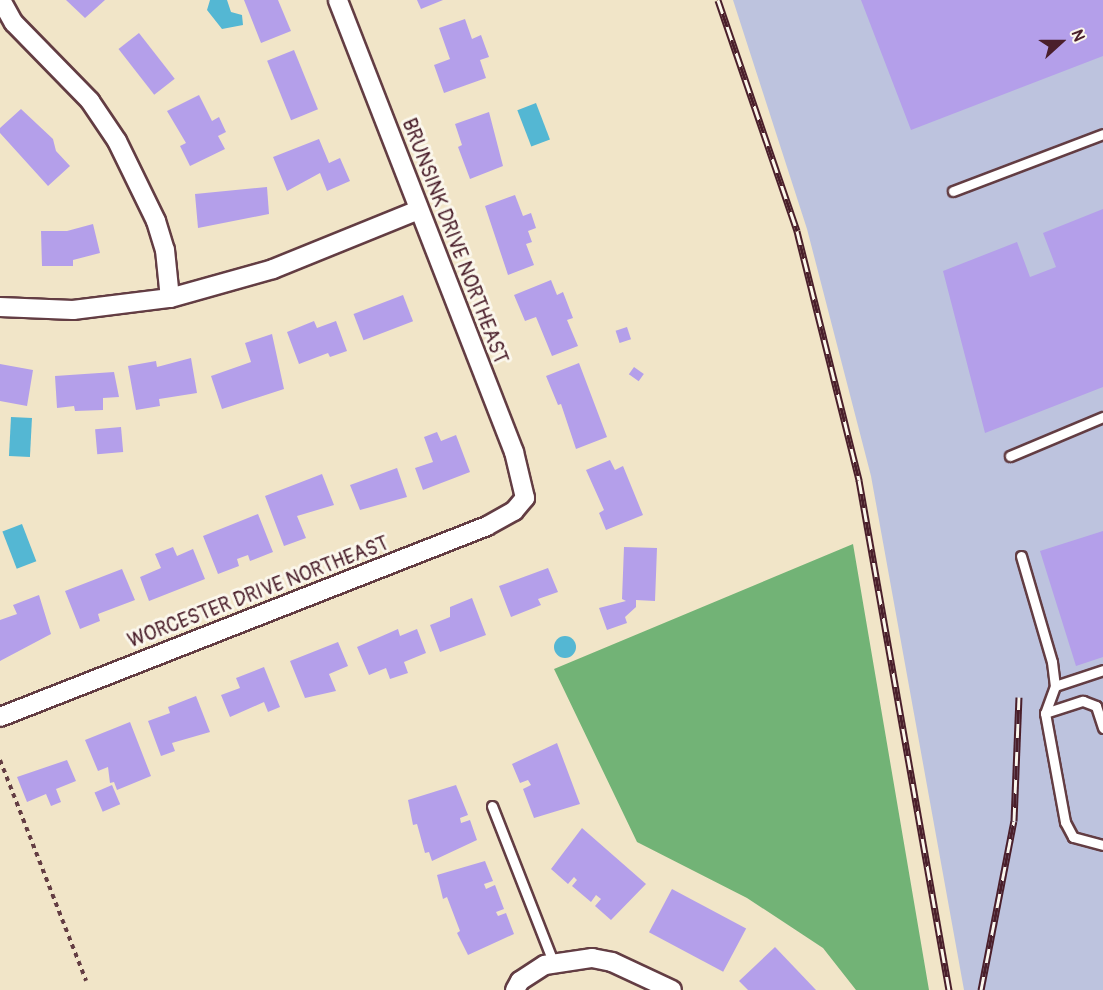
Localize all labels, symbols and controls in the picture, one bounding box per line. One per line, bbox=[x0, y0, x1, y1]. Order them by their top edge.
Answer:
north arrow bbox=[1031, 12, 1091, 72]
text: N bbox=[1067, 27, 1089, 44]
street label: BRUNSINK DRIVE NORTHEAST bbox=[397, 115, 513, 367]
street label: WORCESTER DRIVE NORTHEAST bbox=[124, 531, 392, 653]

